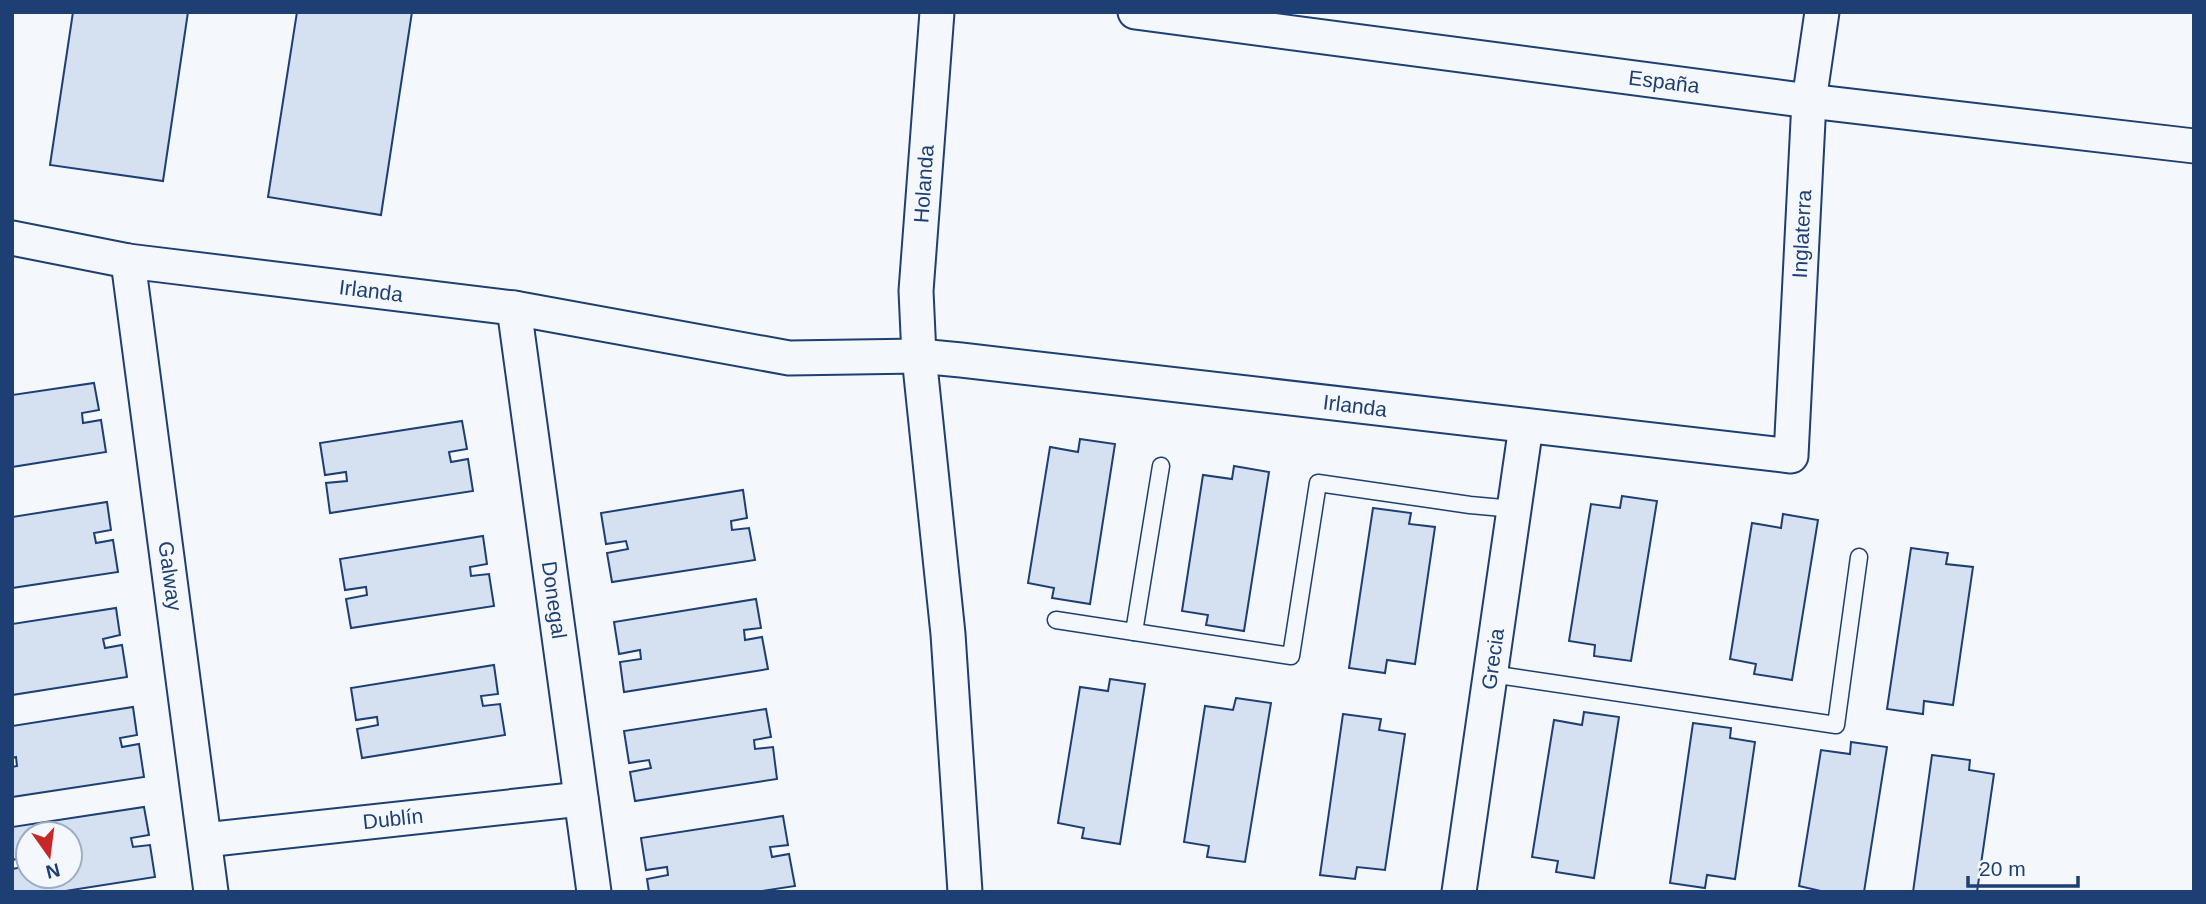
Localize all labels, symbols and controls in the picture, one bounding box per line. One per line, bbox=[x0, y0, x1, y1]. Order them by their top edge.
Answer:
street label: España bbox=[1627, 66, 1701, 97]
street label: Holanda bbox=[909, 144, 938, 224]
street label: Inglaterra bbox=[1788, 189, 1815, 279]
street label: Irlanda bbox=[338, 275, 405, 306]
street label: Irlanda bbox=[1322, 390, 1389, 421]
street label: Galway bbox=[154, 540, 187, 613]
street label: Donegal bbox=[538, 560, 571, 640]
street label: Grecia bbox=[1477, 626, 1508, 691]
street label: Dublín bbox=[362, 804, 424, 833]
north arrow bbox=[14, 820, 84, 890]
scale bar bbox=[1968, 844, 2078, 888]
text: 20 m bbox=[1979, 857, 2026, 880]
text: N bbox=[44, 859, 62, 883]

